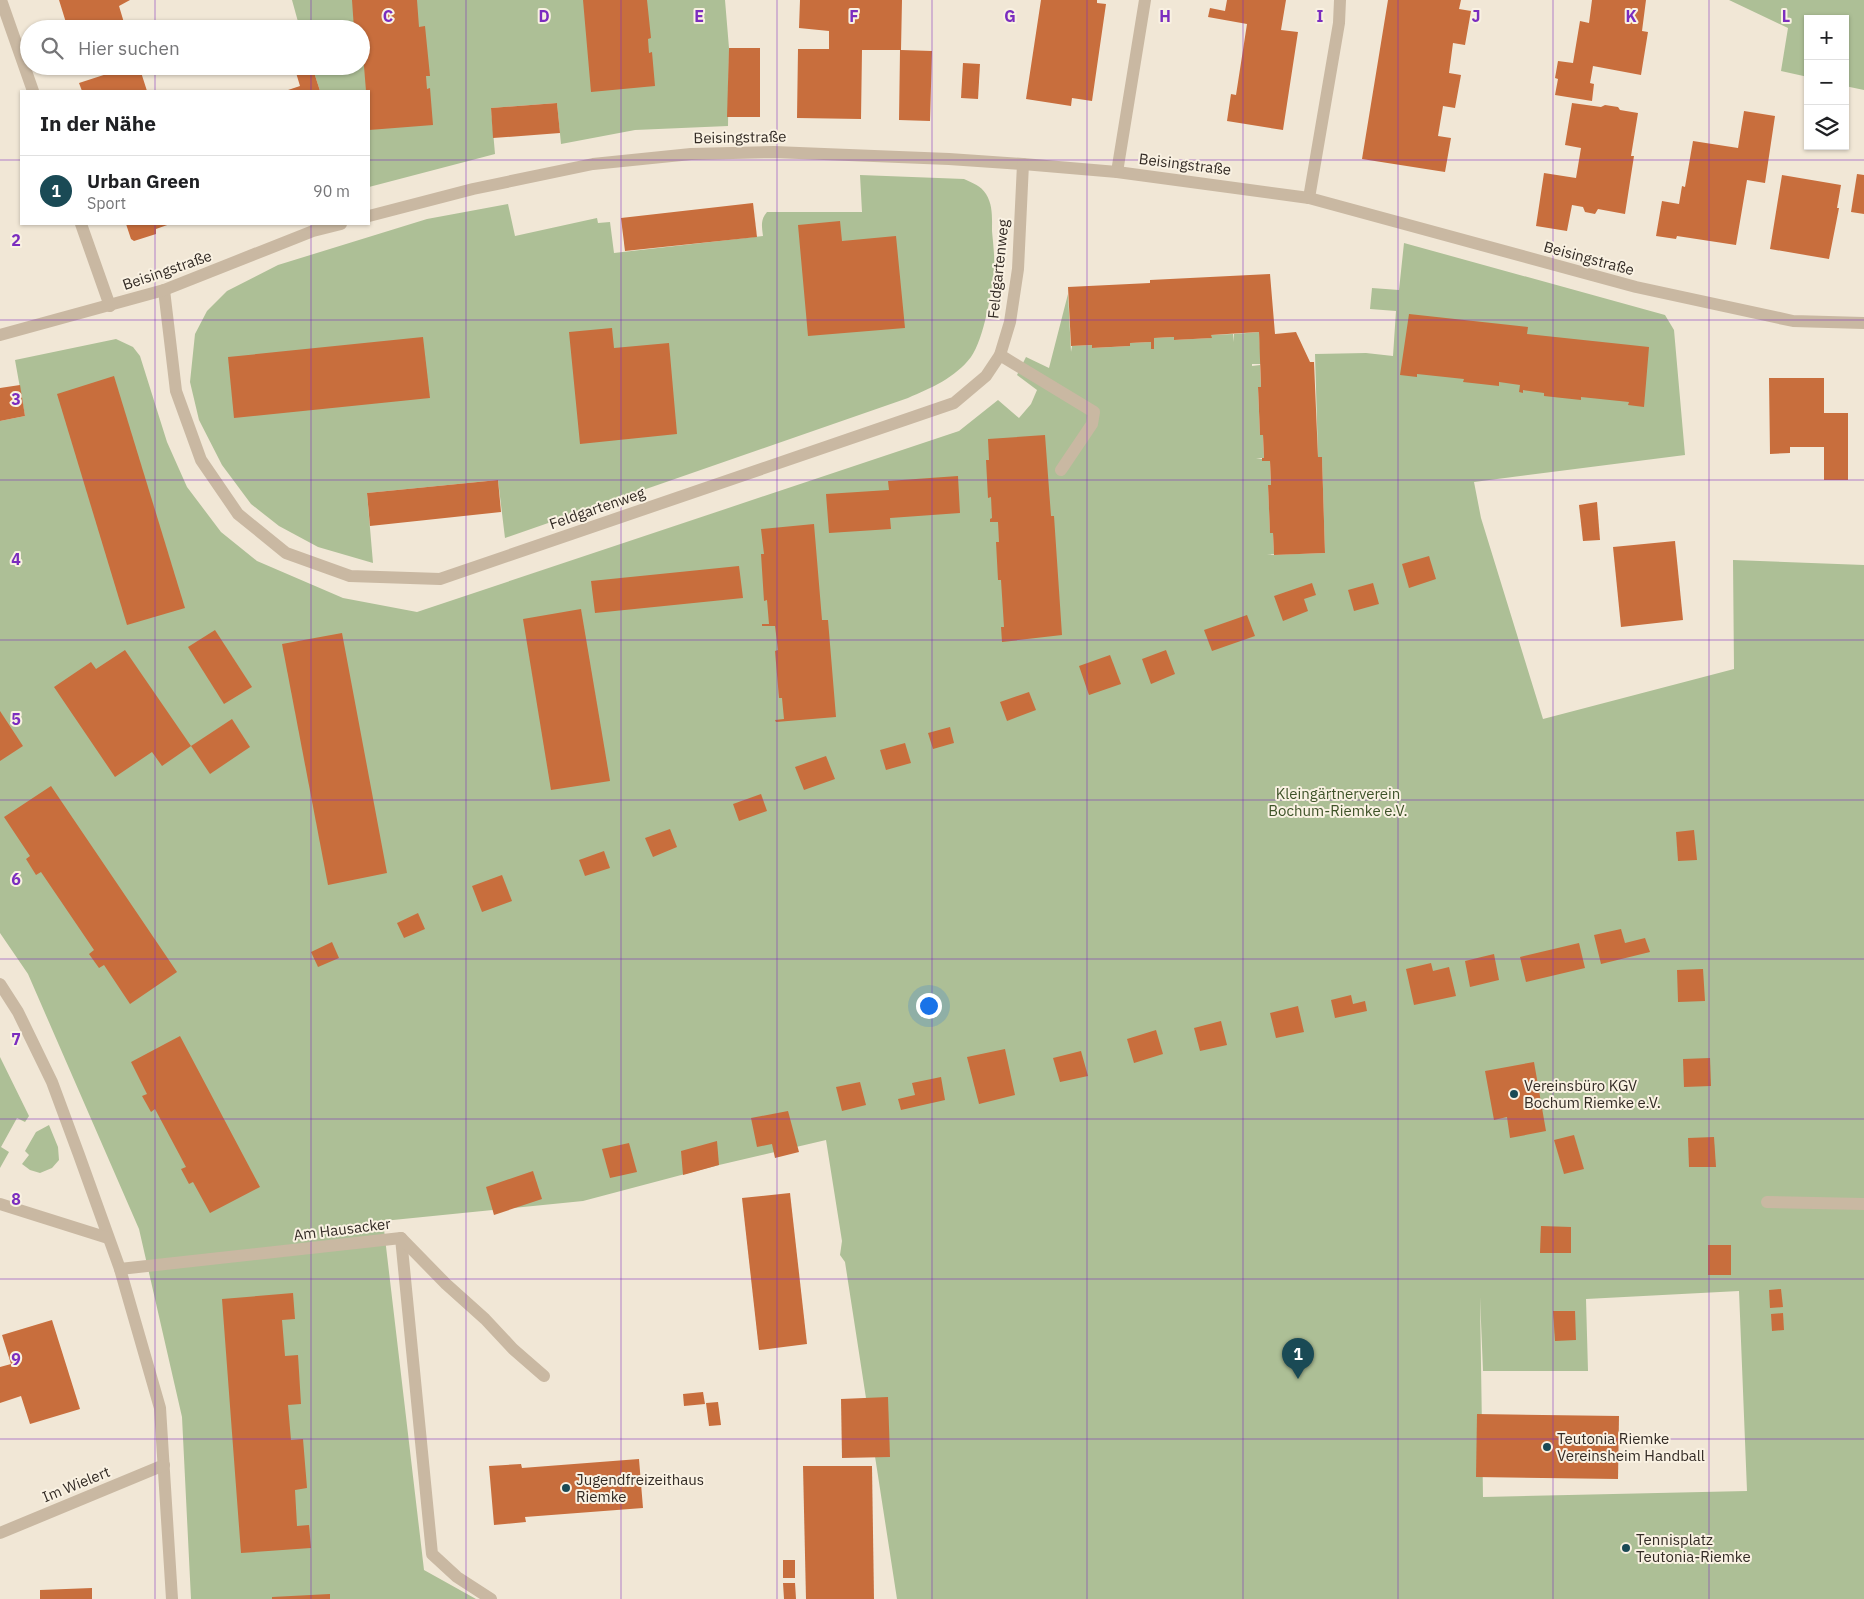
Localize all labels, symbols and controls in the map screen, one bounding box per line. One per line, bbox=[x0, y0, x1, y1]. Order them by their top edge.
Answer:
text: C bbox=[383, 6, 393, 26]
text: D bbox=[538, 6, 550, 26]
text: E bbox=[694, 6, 704, 26]
text: F bbox=[849, 6, 859, 26]
text: G bbox=[1004, 6, 1016, 26]
text: H bbox=[1159, 6, 1171, 26]
text: I bbox=[1317, 6, 1324, 26]
text: J bbox=[1472, 6, 1480, 26]
text: K bbox=[1625, 6, 1637, 26]
text: L bbox=[1782, 6, 1790, 26]
map controls bbox=[1804, 15, 1849, 150]
button: + bbox=[1804, 15, 1849, 60]
search box bbox=[20, 20, 370, 75]
icon: search bbox=[38, 34, 66, 62]
text: Hier suchen bbox=[78, 36, 180, 60]
button: − bbox=[1804, 60, 1849, 105]
button: layers bbox=[1804, 105, 1849, 150]
text: In der Nähe bbox=[40, 109, 156, 137]
street label: Beisingstraße bbox=[693, 127, 787, 147]
street label: Beisingstraße bbox=[1138, 149, 1232, 179]
text: Urban Green bbox=[87, 169, 200, 193]
text: 1 bbox=[51, 181, 61, 201]
text: 90 m bbox=[313, 181, 350, 201]
text: Sport bbox=[87, 193, 126, 213]
street label: Feldgartenweg bbox=[983, 218, 1013, 320]
text: 2 bbox=[11, 230, 21, 250]
street label: Beisingstraße bbox=[1542, 237, 1636, 279]
street label: Beisingstraße bbox=[120, 246, 214, 294]
text: 3 bbox=[11, 389, 21, 409]
street label: Feldgartenweg bbox=[547, 483, 647, 533]
text: 4 bbox=[11, 549, 21, 569]
text: 5 bbox=[11, 709, 21, 729]
park label: Kleingärtnerverein Bochum-Riemke e.V. bbox=[1268, 784, 1408, 820]
text: 6 bbox=[11, 869, 21, 889]
your location bbox=[916, 993, 942, 1019]
text: 7 bbox=[11, 1029, 21, 1049]
place label: Vereinsbüro KGV Bochum Riemke e.V. bbox=[1524, 1076, 1661, 1112]
marker: Vereinsbüro KGV Bochum Riemke e.V. bbox=[1508, 1088, 1520, 1100]
text: 8 bbox=[11, 1189, 21, 1209]
street label: Am Hausacker bbox=[292, 1214, 392, 1244]
pin: 1 bbox=[1282, 1338, 1314, 1379]
text: 9 bbox=[11, 1349, 21, 1369]
place label: Teutonia Riemke Vereinsheim Handball bbox=[1557, 1429, 1705, 1465]
marker: Teutonia Riemke Vereinsheim Handball bbox=[1541, 1441, 1553, 1453]
street label: Im Wielert bbox=[39, 1462, 113, 1506]
place label: Jugendfreizeithaus Riemke bbox=[576, 1470, 704, 1506]
marker: Jugendfreizeithaus Riemke bbox=[560, 1482, 572, 1494]
place label: Tennisplatz Teutonia-Riemke bbox=[1636, 1530, 1751, 1566]
marker: Tennisplatz Teutonia-Riemke bbox=[1620, 1542, 1632, 1554]

